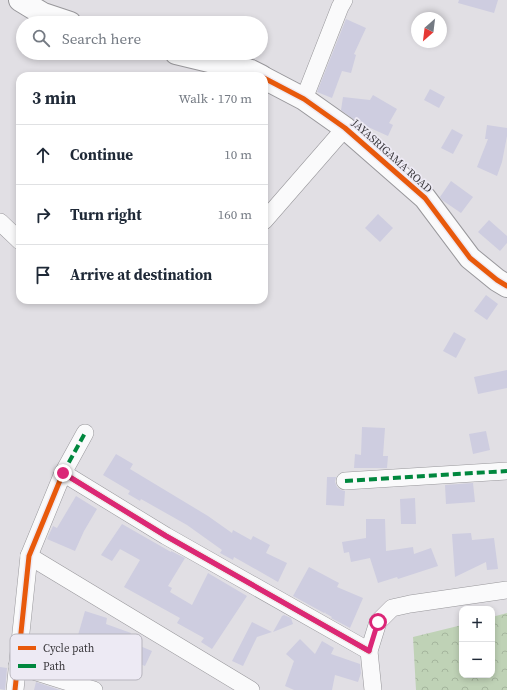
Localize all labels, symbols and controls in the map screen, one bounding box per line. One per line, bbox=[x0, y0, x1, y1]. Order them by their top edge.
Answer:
north arrow bbox=[411, 12, 447, 48]
search box bbox=[16, 16, 268, 60]
icon: search bbox=[30, 27, 52, 49]
text: Search here bbox=[62, 28, 141, 49]
text: 3 min bbox=[32, 86, 76, 110]
text: Walk · 170 m bbox=[179, 90, 252, 107]
street label: JAYASRIGAMA ROAD bbox=[348, 115, 436, 196]
icon: ahead bbox=[32, 144, 54, 166]
text: Continue bbox=[70, 144, 133, 165]
text: 10 m bbox=[224, 146, 252, 163]
icon: right bbox=[32, 204, 54, 226]
text: Turn right bbox=[70, 204, 142, 225]
text: 160 m bbox=[218, 206, 252, 223]
icon: arrive bbox=[32, 264, 54, 286]
text: Arrive at destination bbox=[70, 264, 212, 285]
route end bbox=[54, 464, 72, 482]
map controls bbox=[459, 606, 495, 678]
button: + bbox=[459, 606, 495, 642]
route start bbox=[369, 613, 387, 631]
legend bbox=[10, 634, 142, 680]
text: Cycle path bbox=[43, 641, 95, 656]
button: − bbox=[459, 642, 495, 678]
text: Path bbox=[43, 659, 66, 674]

